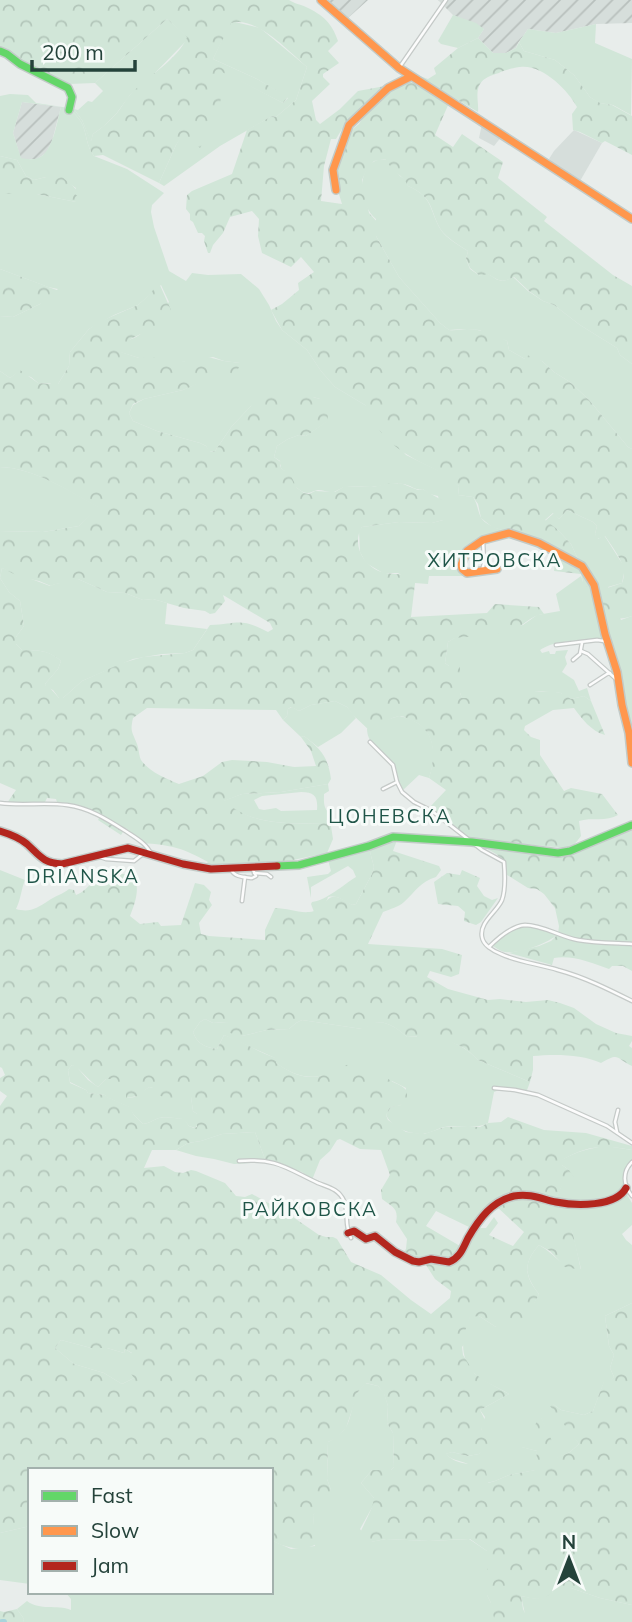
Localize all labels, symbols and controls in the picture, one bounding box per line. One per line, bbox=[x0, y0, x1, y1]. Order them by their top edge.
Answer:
scale bar bbox=[32, 28, 135, 72]
text: 200 m bbox=[42, 39, 104, 65]
district label: ХИТРОВСКА bbox=[428, 548, 562, 572]
district label: ЦОНЕВСКА bbox=[328, 804, 452, 828]
district label: DRIANSKA bbox=[26, 864, 140, 888]
district label: РАЙКОВСКА bbox=[242, 1197, 378, 1221]
legend bbox=[28, 1468, 273, 1594]
text: Fast bbox=[91, 1482, 133, 1508]
text: Slow bbox=[91, 1517, 139, 1543]
north arrow bbox=[534, 1524, 604, 1594]
text: N bbox=[562, 1530, 576, 1554]
text: Jam bbox=[91, 1552, 129, 1578]

